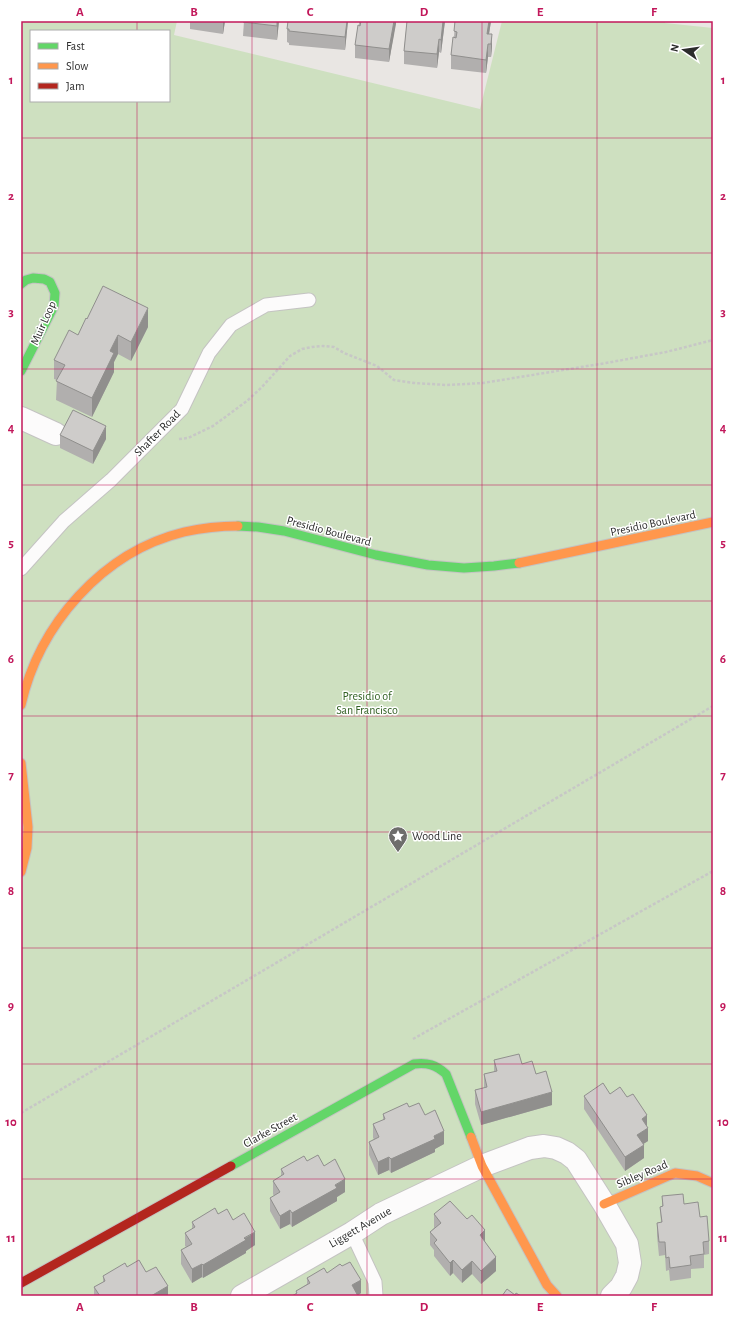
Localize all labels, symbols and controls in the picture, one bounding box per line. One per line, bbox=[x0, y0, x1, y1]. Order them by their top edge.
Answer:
text: A bbox=[76, 6, 84, 19]
text: B bbox=[190, 6, 198, 19]
text: C bbox=[307, 6, 314, 19]
text: D bbox=[420, 6, 429, 19]
text: E bbox=[537, 6, 544, 19]
text: F bbox=[651, 6, 658, 19]
legend bbox=[30, 30, 170, 102]
north arrow bbox=[664, 30, 704, 70]
text: Fast bbox=[66, 40, 85, 52]
text: N bbox=[669, 43, 681, 53]
text: Slow bbox=[66, 60, 88, 72]
text: 1 bbox=[9, 74, 13, 87]
text: 1 bbox=[721, 74, 725, 87]
text: Jam bbox=[66, 80, 85, 92]
text: 2 bbox=[8, 190, 14, 203]
text: 2 bbox=[720, 190, 726, 203]
street label: Muir Loop bbox=[28, 299, 58, 347]
text: 3 bbox=[8, 306, 14, 319]
text: 3 bbox=[720, 306, 726, 319]
street label: Shafter Road bbox=[132, 408, 182, 458]
text: 4 bbox=[8, 422, 15, 435]
text: 4 bbox=[720, 422, 727, 435]
street label: Presidio Boulevard bbox=[609, 508, 697, 538]
street label: Presidio Boulevard bbox=[285, 514, 373, 548]
text: 5 bbox=[8, 537, 14, 550]
text: 5 bbox=[720, 537, 726, 550]
text: 6 bbox=[8, 653, 14, 666]
text: 6 bbox=[720, 653, 726, 666]
park label: Presidio of San Francisco bbox=[336, 690, 398, 716]
text: 7 bbox=[8, 769, 14, 782]
text: 7 bbox=[720, 769, 726, 782]
place icon: Wood Line bbox=[387, 825, 409, 853]
place label: Wood Line bbox=[412, 830, 462, 842]
text: 8 bbox=[8, 885, 14, 898]
text: 8 bbox=[720, 885, 726, 898]
text: 9 bbox=[8, 1000, 14, 1013]
text: 9 bbox=[720, 1000, 726, 1013]
street label: Clarke Street bbox=[241, 1110, 299, 1150]
text: 10 bbox=[5, 1116, 17, 1129]
text: 10 bbox=[717, 1116, 729, 1129]
street label: Sibley Road bbox=[615, 1158, 670, 1191]
street label: Liggett Avenue bbox=[327, 1204, 393, 1250]
text: 11 bbox=[6, 1232, 16, 1245]
text: 11 bbox=[718, 1232, 728, 1245]
text: A bbox=[76, 1301, 84, 1314]
text: B bbox=[190, 1301, 198, 1314]
text: C bbox=[307, 1301, 314, 1314]
text: D bbox=[420, 1301, 429, 1314]
text: E bbox=[537, 1301, 544, 1314]
text: F bbox=[651, 1301, 658, 1314]

